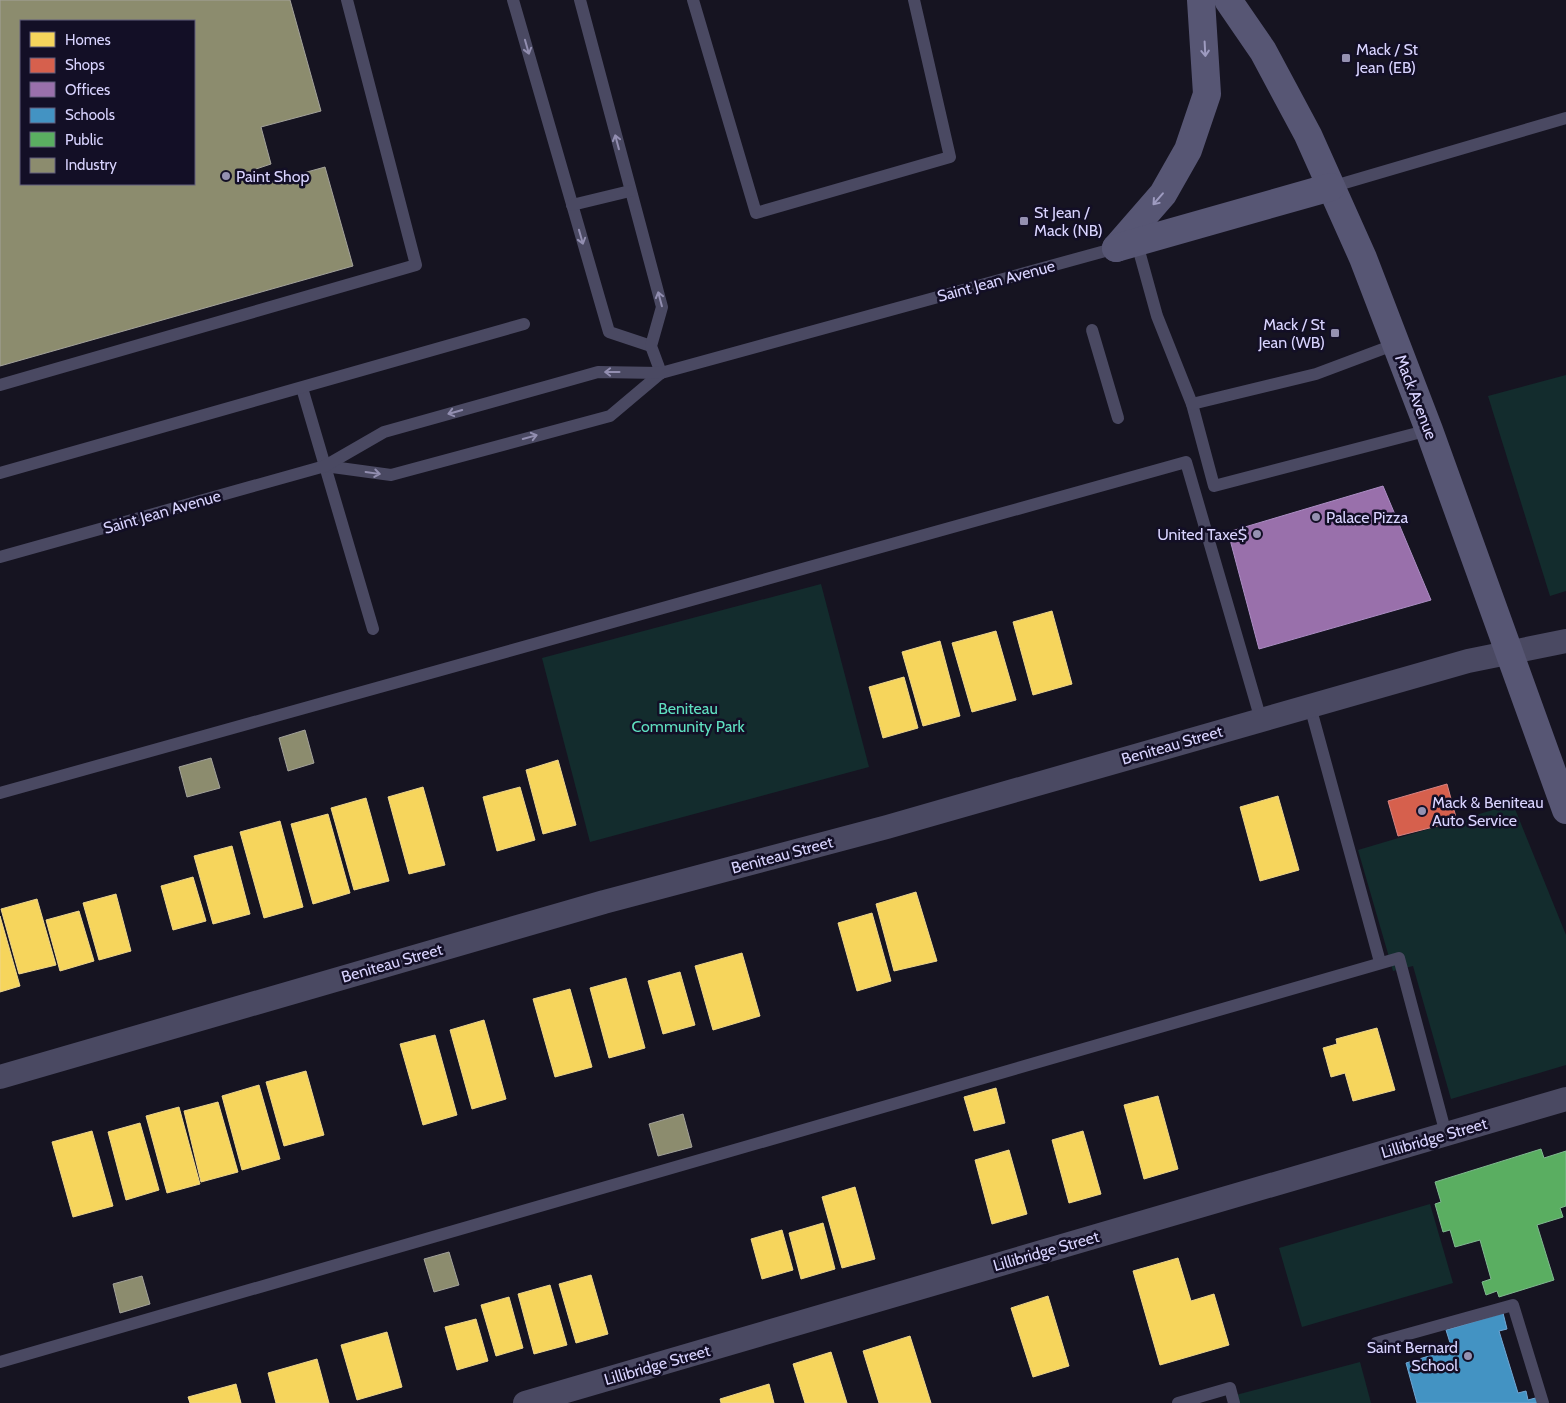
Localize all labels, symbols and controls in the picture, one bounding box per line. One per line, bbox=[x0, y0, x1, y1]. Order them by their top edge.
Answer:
legend bbox=[20, 20, 195, 185]
text: Homes bbox=[65, 31, 111, 49]
one-way arrow bbox=[522, 38, 532, 54]
one-way arrow bbox=[1200, 40, 1209, 56]
place label: Mack / St Jean (EB) bbox=[1355, 40, 1418, 77]
marker: Mack / St Jean (EB) bbox=[1340, 52, 1352, 64]
text: Shops bbox=[65, 56, 105, 74]
text: Offices bbox=[65, 81, 110, 99]
text: Schools bbox=[65, 106, 115, 124]
text: Public bbox=[65, 131, 103, 149]
one-way arrow bbox=[612, 134, 622, 150]
text: Industry bbox=[65, 156, 117, 174]
place label: Paint Shop bbox=[236, 167, 310, 186]
marker: Paint Shop bbox=[220, 170, 232, 182]
one-way arrow bbox=[1152, 192, 1163, 205]
place label: St Jean / Mack (NB) bbox=[1034, 203, 1103, 240]
marker: St Jean / Mack (NB) bbox=[1018, 215, 1030, 227]
one-way arrow bbox=[577, 228, 587, 244]
street label: Saint Jean Avenue bbox=[935, 256, 1057, 306]
one-way arrow bbox=[655, 291, 664, 307]
place label: Mack / St Jean (WB) bbox=[1257, 315, 1326, 352]
marker: Mack / St Jean (WB) bbox=[1329, 327, 1341, 339]
street label: Mack Avenue bbox=[1391, 352, 1441, 442]
one-way arrow bbox=[604, 368, 620, 377]
one-way arrow bbox=[447, 408, 463, 418]
one-way arrow bbox=[522, 432, 538, 442]
one-way arrow bbox=[365, 468, 381, 478]
street label: Saint Jean Avenue bbox=[101, 486, 223, 538]
place label: Palace Pizza bbox=[1326, 508, 1409, 527]
marker: Palace Pizza bbox=[1310, 511, 1322, 523]
place label: United Taxe$ bbox=[1157, 525, 1247, 544]
marker: United Taxe$ bbox=[1251, 528, 1263, 540]
park label: Beniteau Community Park bbox=[631, 699, 745, 736]
street label: Beniteau Street bbox=[1119, 721, 1225, 769]
place label: Mack & Beniteau Auto Service bbox=[1432, 793, 1544, 830]
marker: Mack & Beniteau Auto Service bbox=[1416, 805, 1428, 817]
street label: Beniteau Street bbox=[729, 832, 835, 878]
street label: Beniteau Street bbox=[339, 939, 445, 987]
street label: Lillibridge Street bbox=[1379, 1114, 1490, 1162]
street label: Lillibridge Street bbox=[991, 1227, 1102, 1275]
place label: Saint Bernard School bbox=[1367, 1338, 1458, 1375]
street label: Lillibridge Street bbox=[602, 1341, 713, 1389]
marker: Saint Bernard School bbox=[1462, 1350, 1474, 1362]

